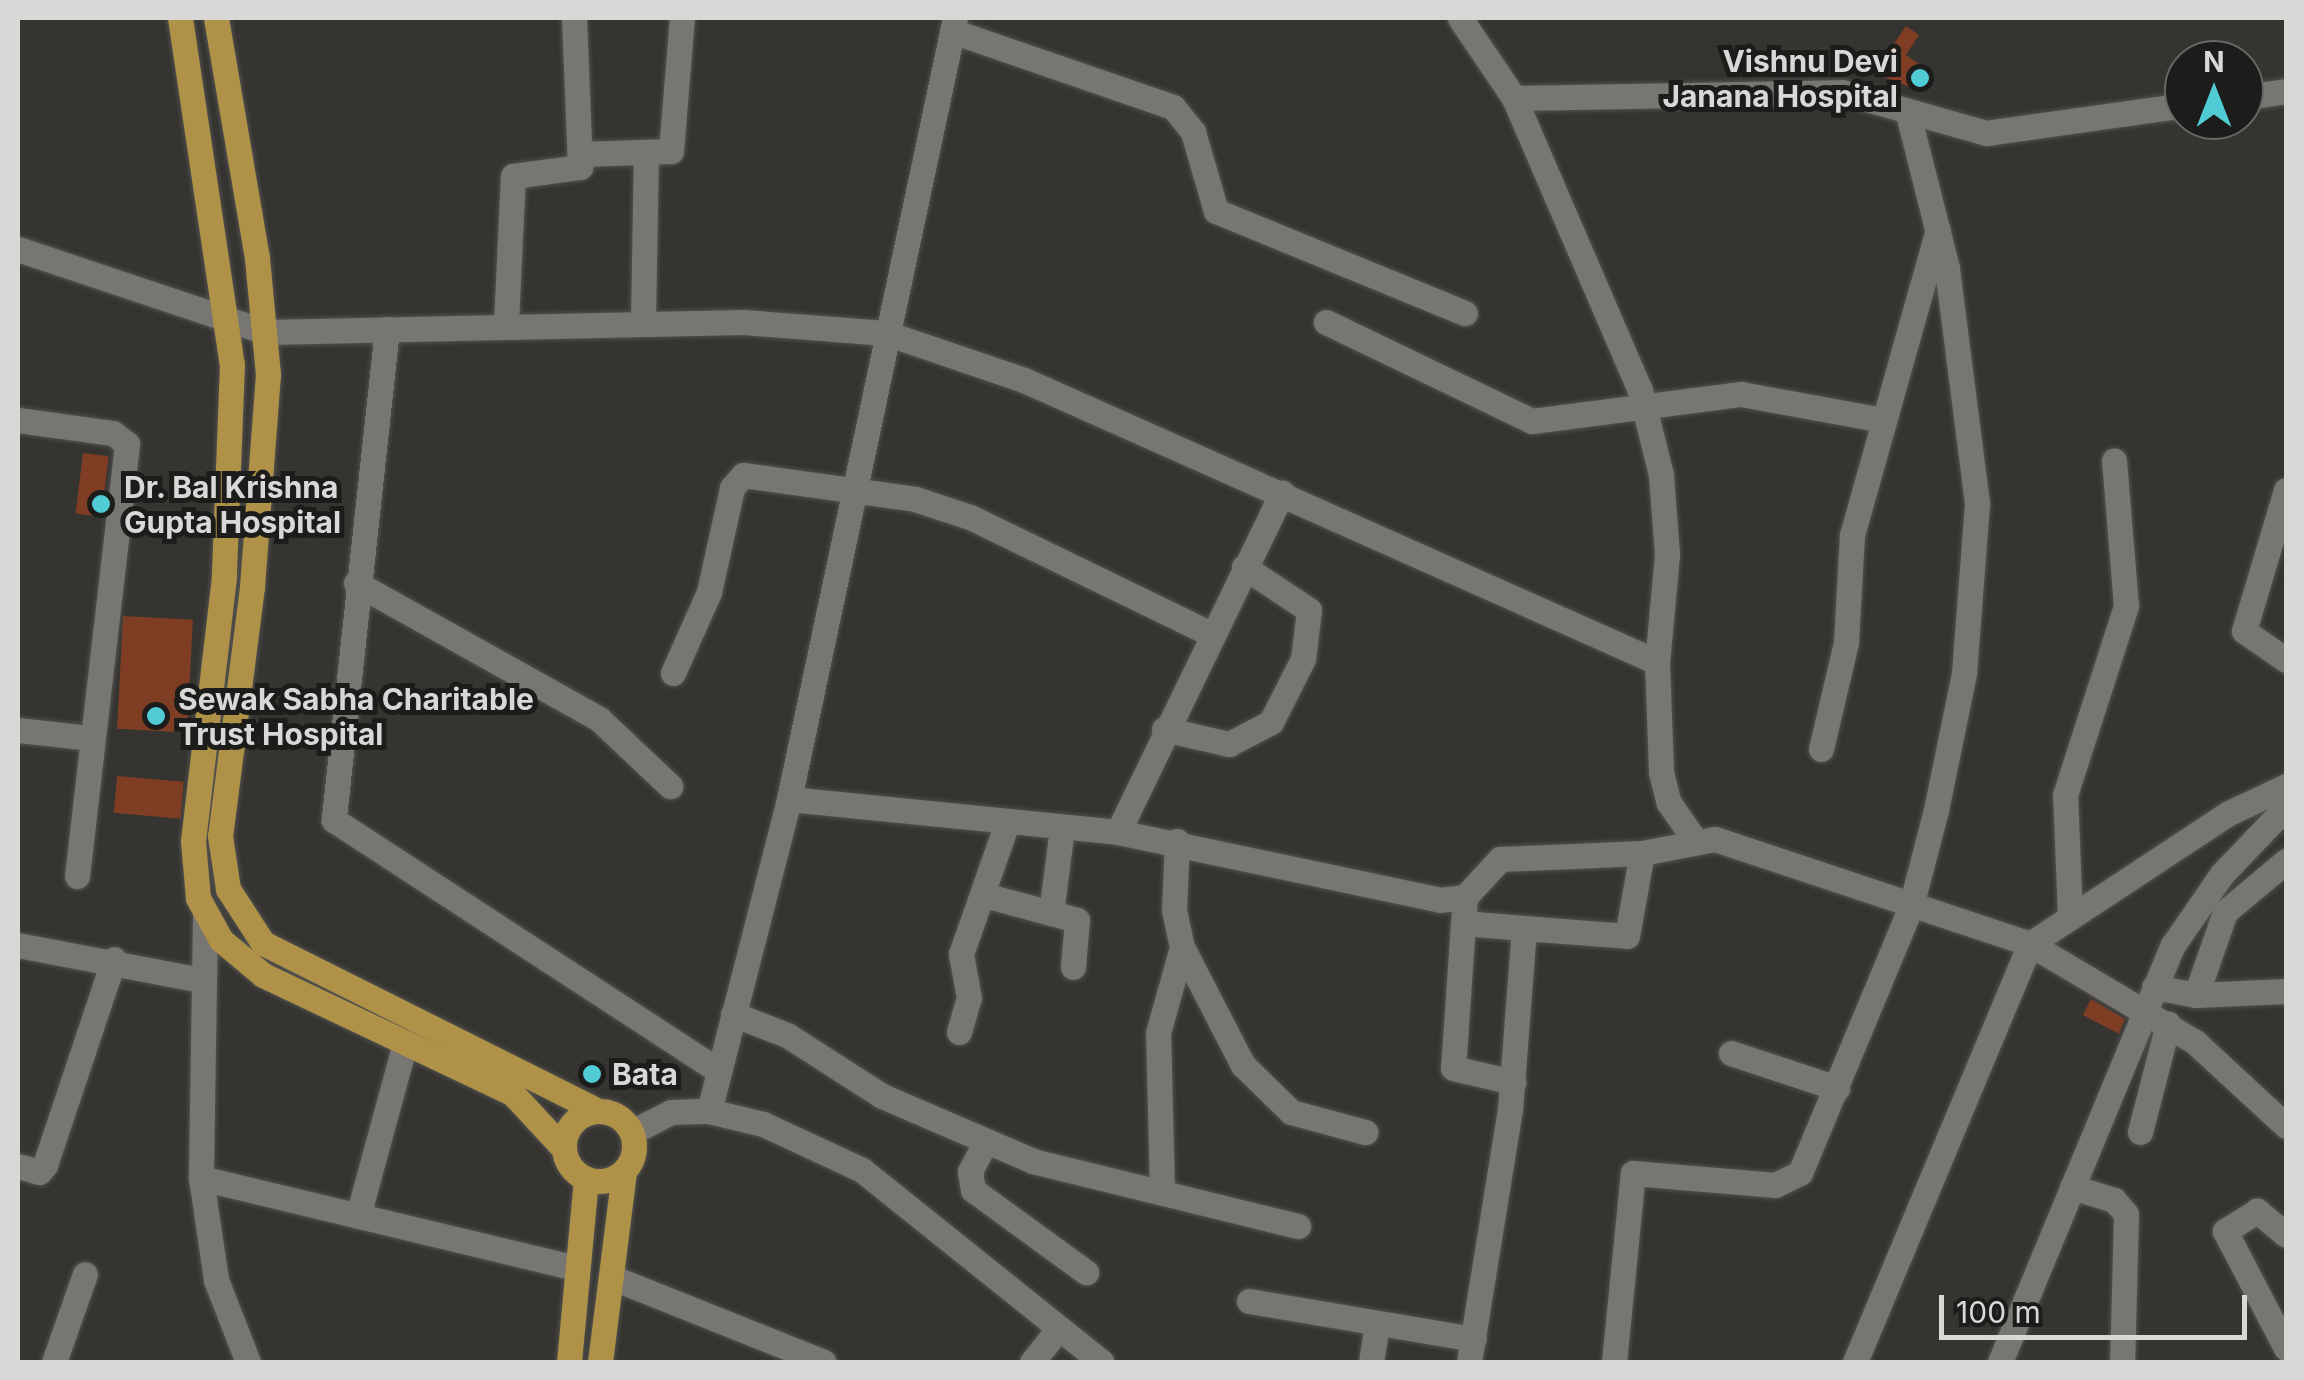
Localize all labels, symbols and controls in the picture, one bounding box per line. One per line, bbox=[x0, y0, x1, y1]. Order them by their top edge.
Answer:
north arrow bbox=[2164, 40, 2264, 140]
place label: Vishnu Devi Janana Hospital bbox=[1662, 43, 1898, 114]
text: N bbox=[2203, 45, 2225, 79]
marker: Vishnu Devi Janana Hospital bbox=[1907, 65, 1933, 91]
place label: Dr. Bal Krishna Gupta Hospital bbox=[124, 469, 341, 540]
marker: Dr. Bal Krishna Gupta Hospital bbox=[88, 491, 114, 517]
place label: Sewak Sabha Charitable Trust Hospital bbox=[178, 681, 534, 752]
marker: Sewak Sabha Charitable Trust Hospital bbox=[143, 703, 169, 729]
place label: Bata bbox=[612, 1056, 678, 1092]
marker: Bata bbox=[581, 1063, 603, 1085]
scale bar bbox=[1944, 1275, 2252, 1337]
text: 100 m bbox=[1956, 1294, 2041, 1330]

